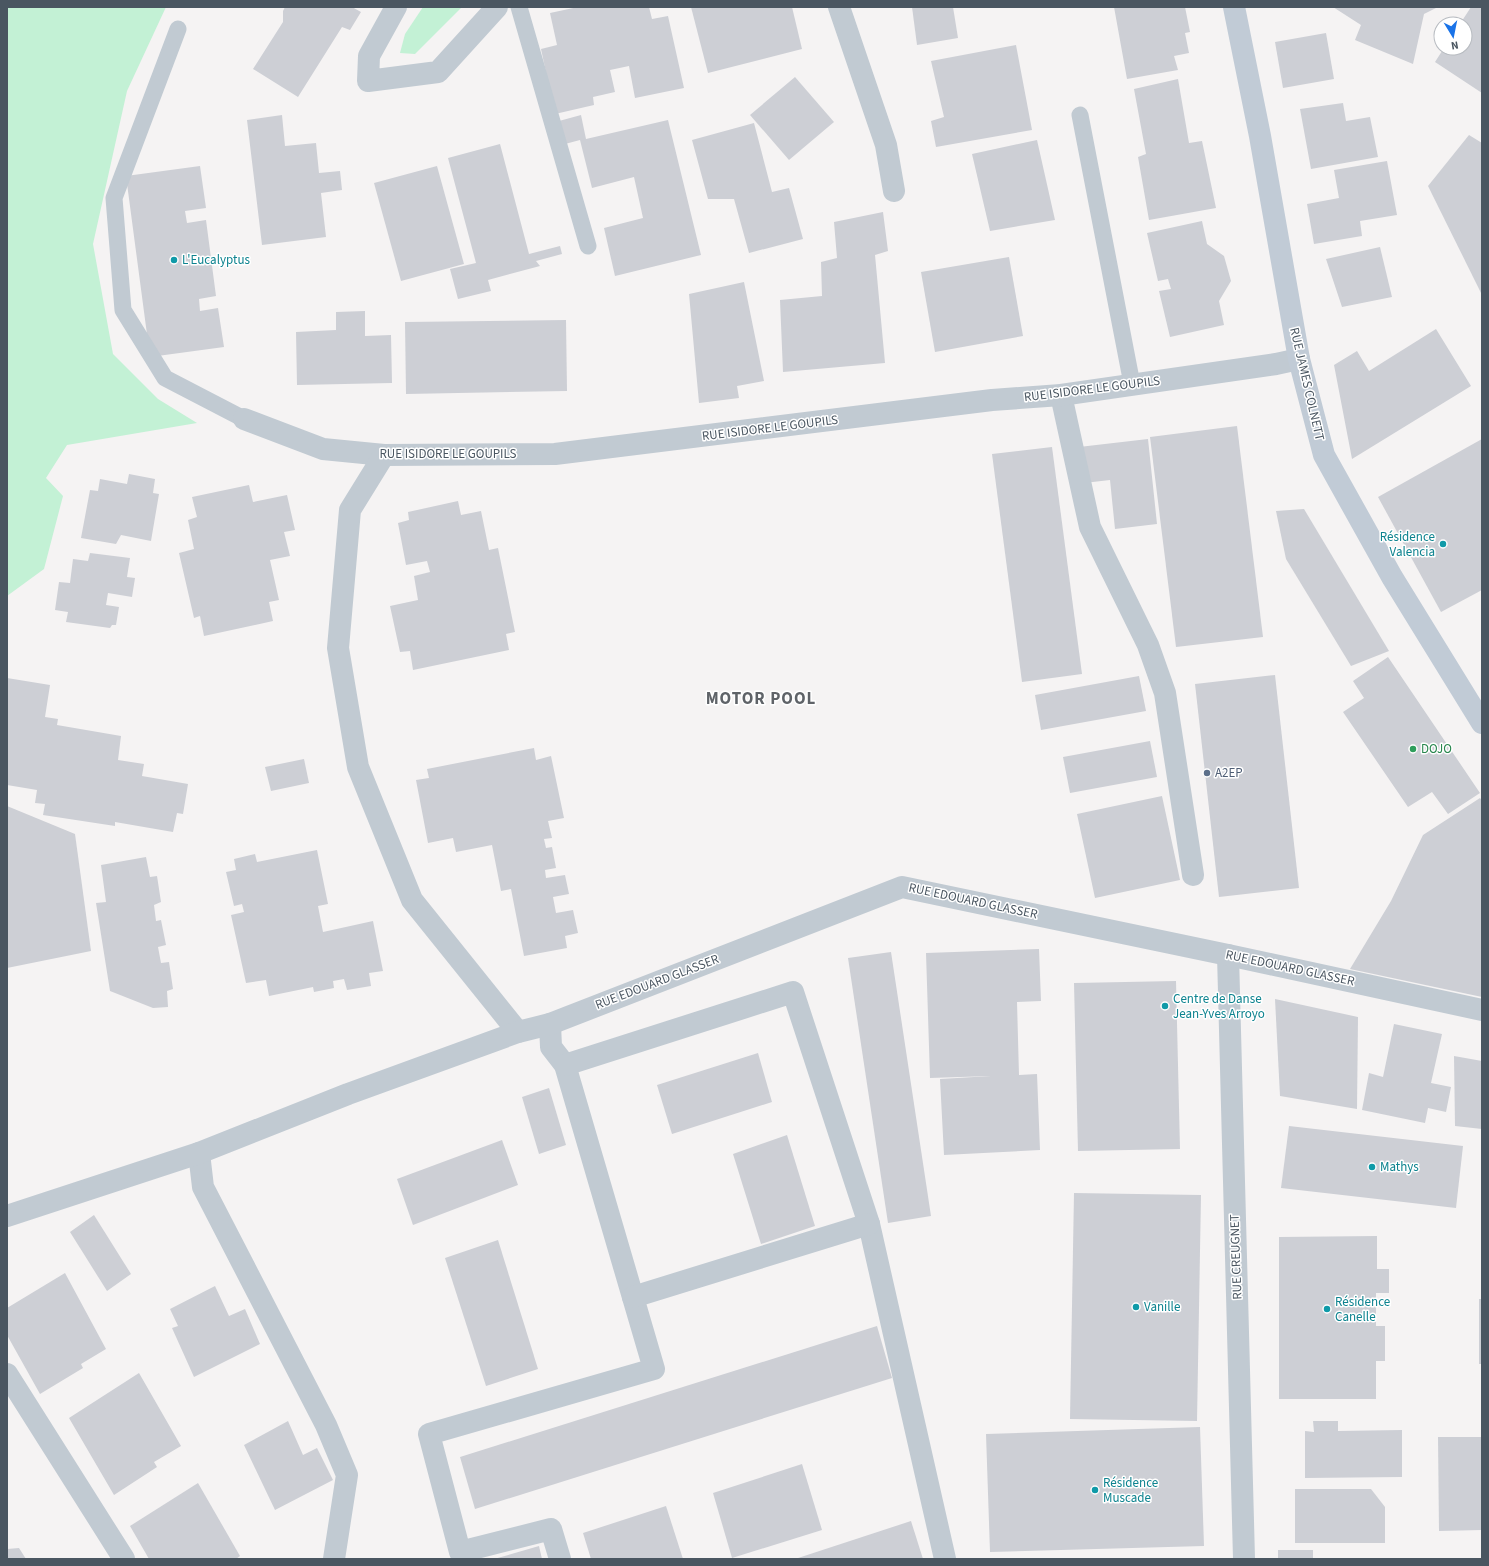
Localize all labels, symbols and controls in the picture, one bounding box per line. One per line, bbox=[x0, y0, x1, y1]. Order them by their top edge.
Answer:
north arrow bbox=[1433, 16, 1473, 56]
text: N bbox=[1450, 37, 1460, 53]
place label: L'Eucalyptus bbox=[182, 251, 251, 269]
marker: L'Eucalyptus bbox=[169, 255, 179, 265]
street label: RUE JAMES COLNETT bbox=[1285, 326, 1329, 442]
street label: RUE ISIDORE LE GOUPILS bbox=[1023, 372, 1161, 406]
street label: RUE ISIDORE LE GOUPILS bbox=[701, 411, 839, 445]
street label: RUE ISIDORE LE GOUPILS bbox=[379, 445, 517, 463]
place label: Résidence Valencia bbox=[1380, 528, 1435, 561]
marker: Résidence Valencia bbox=[1438, 539, 1448, 549]
district label: MOTOR POOL bbox=[706, 687, 816, 711]
place label: DOJO bbox=[1421, 740, 1452, 758]
marker: DOJO bbox=[1408, 744, 1418, 754]
place label: A2EP bbox=[1215, 764, 1243, 782]
marker: A2EP bbox=[1202, 768, 1212, 778]
street label: RUE EDOUARD GLASSER bbox=[907, 879, 1040, 924]
street label: RUE EDOUARD GLASSER bbox=[1224, 946, 1357, 991]
street label: RUE EDOUARD GLASSER bbox=[592, 950, 722, 1014]
place label: Centre de Danse Jean-Yves Arroyo bbox=[1173, 990, 1265, 1023]
marker: Centre de Danse Jean-Yves Arroyo bbox=[1160, 1001, 1170, 1011]
place label: Mathys bbox=[1380, 1158, 1419, 1176]
marker: Mathys bbox=[1367, 1162, 1377, 1172]
street label: RUE CREUGNET bbox=[1226, 1214, 1246, 1300]
place label: Résidence Canelle bbox=[1335, 1293, 1390, 1326]
place label: Vanille bbox=[1144, 1298, 1180, 1316]
marker: Vanille bbox=[1131, 1302, 1141, 1312]
marker: Résidence Canelle bbox=[1322, 1304, 1332, 1314]
place label: Résidence Muscade bbox=[1103, 1474, 1158, 1507]
marker: Résidence Muscade bbox=[1090, 1485, 1100, 1495]

